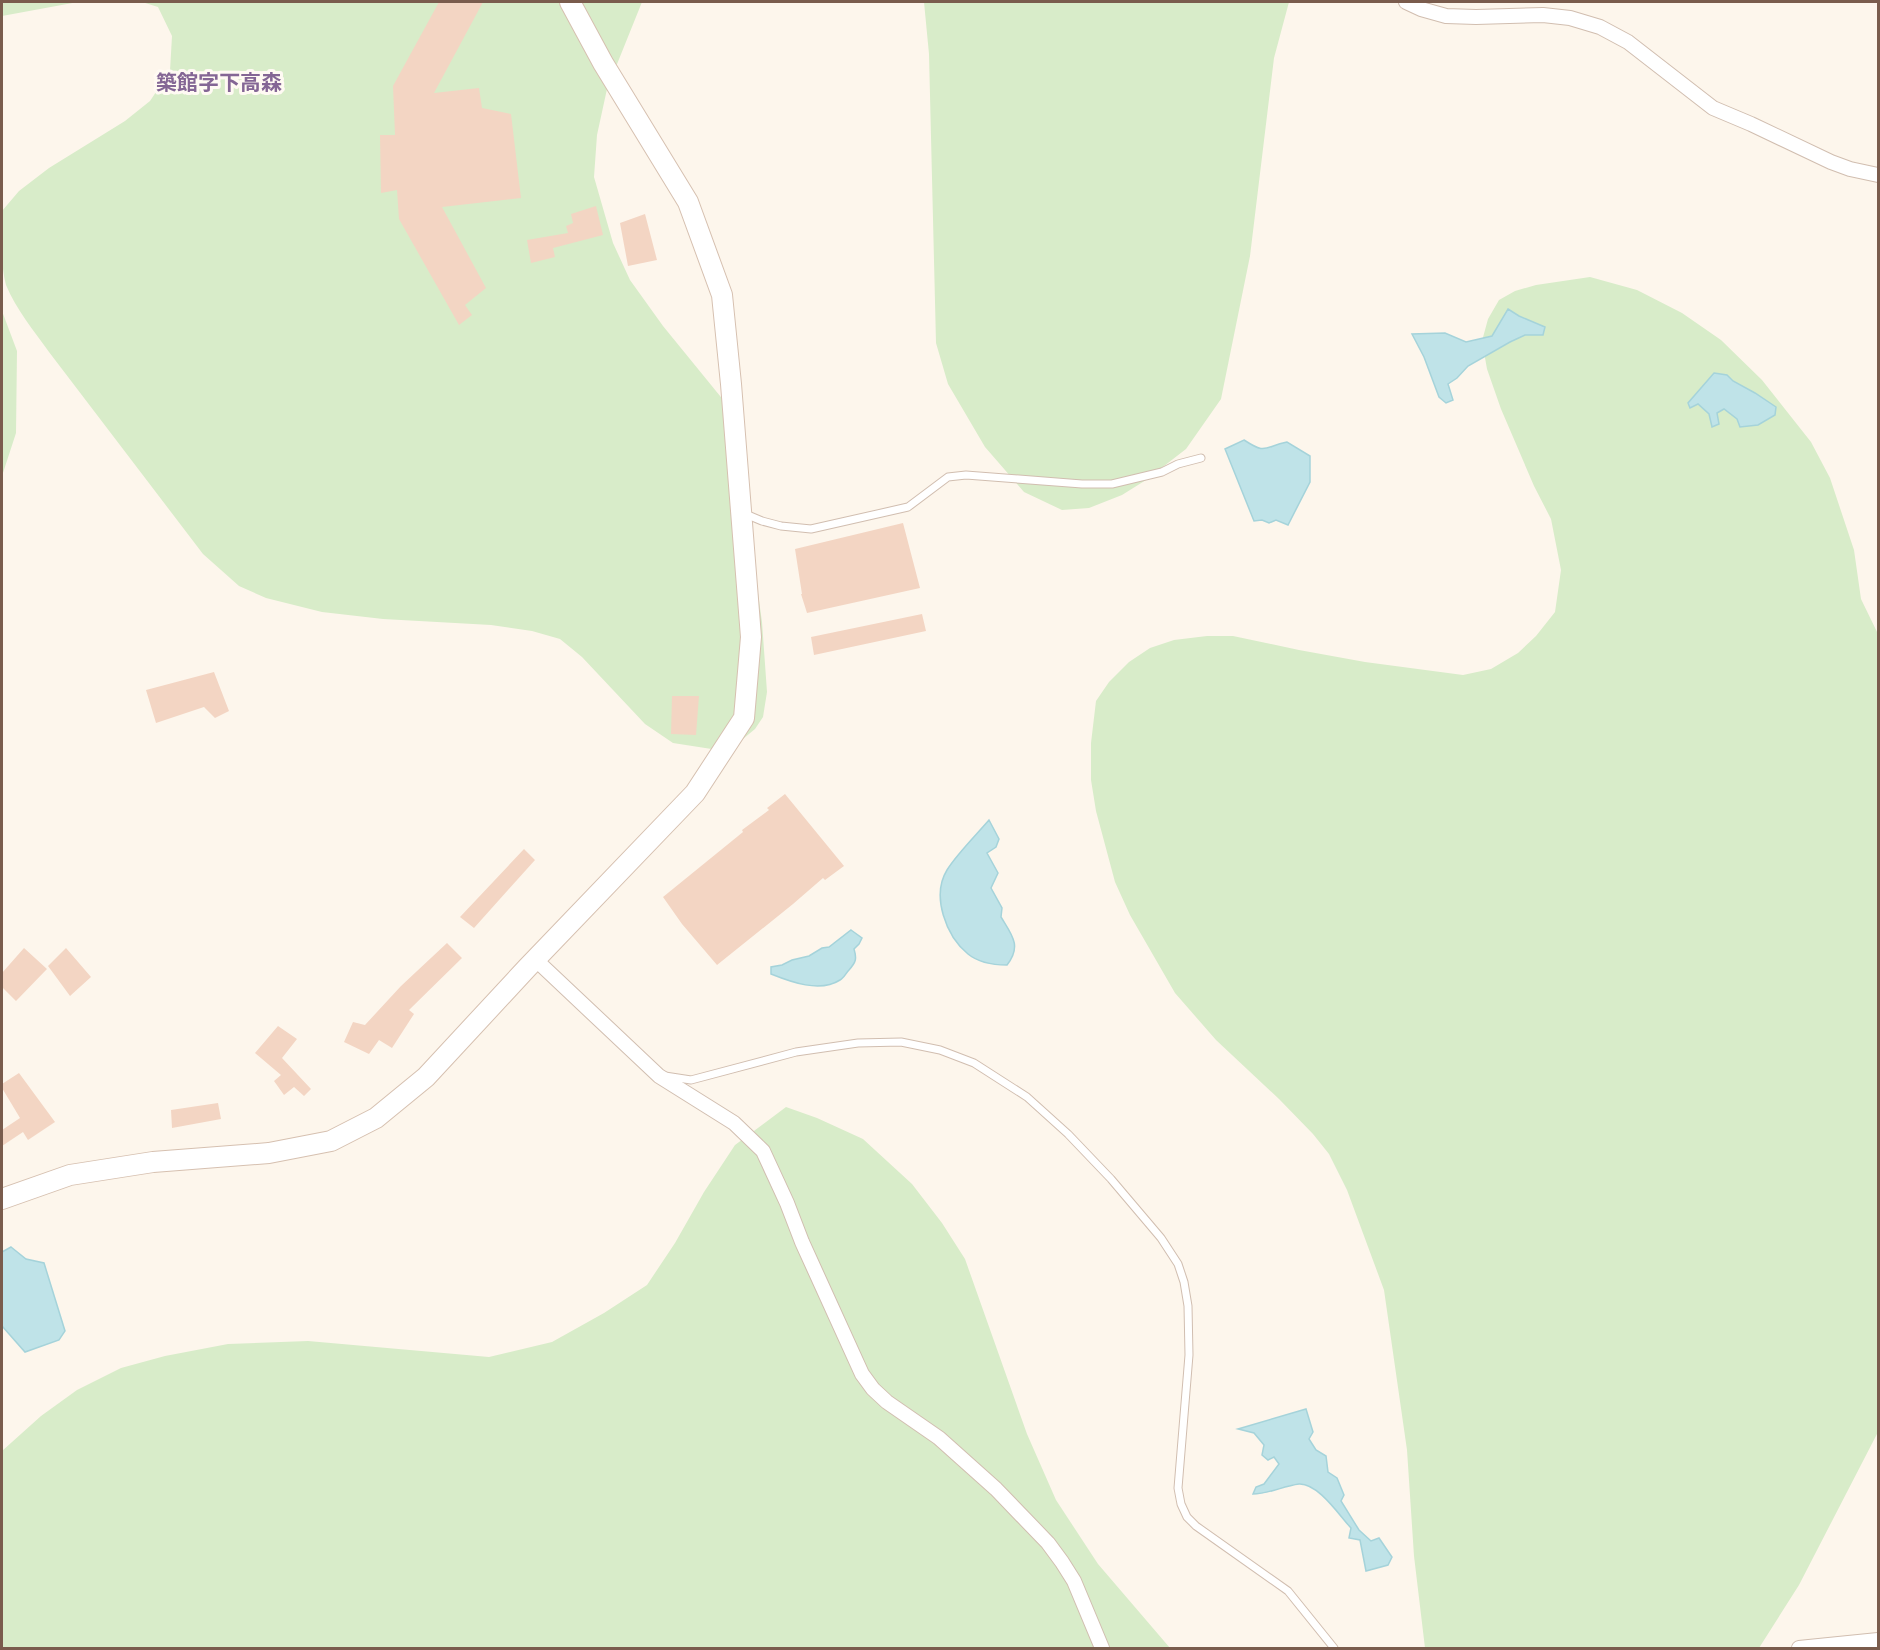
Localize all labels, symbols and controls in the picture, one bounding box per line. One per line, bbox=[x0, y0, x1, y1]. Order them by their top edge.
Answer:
district label: 築館字下高森 bbox=[156, 70, 282, 94]

